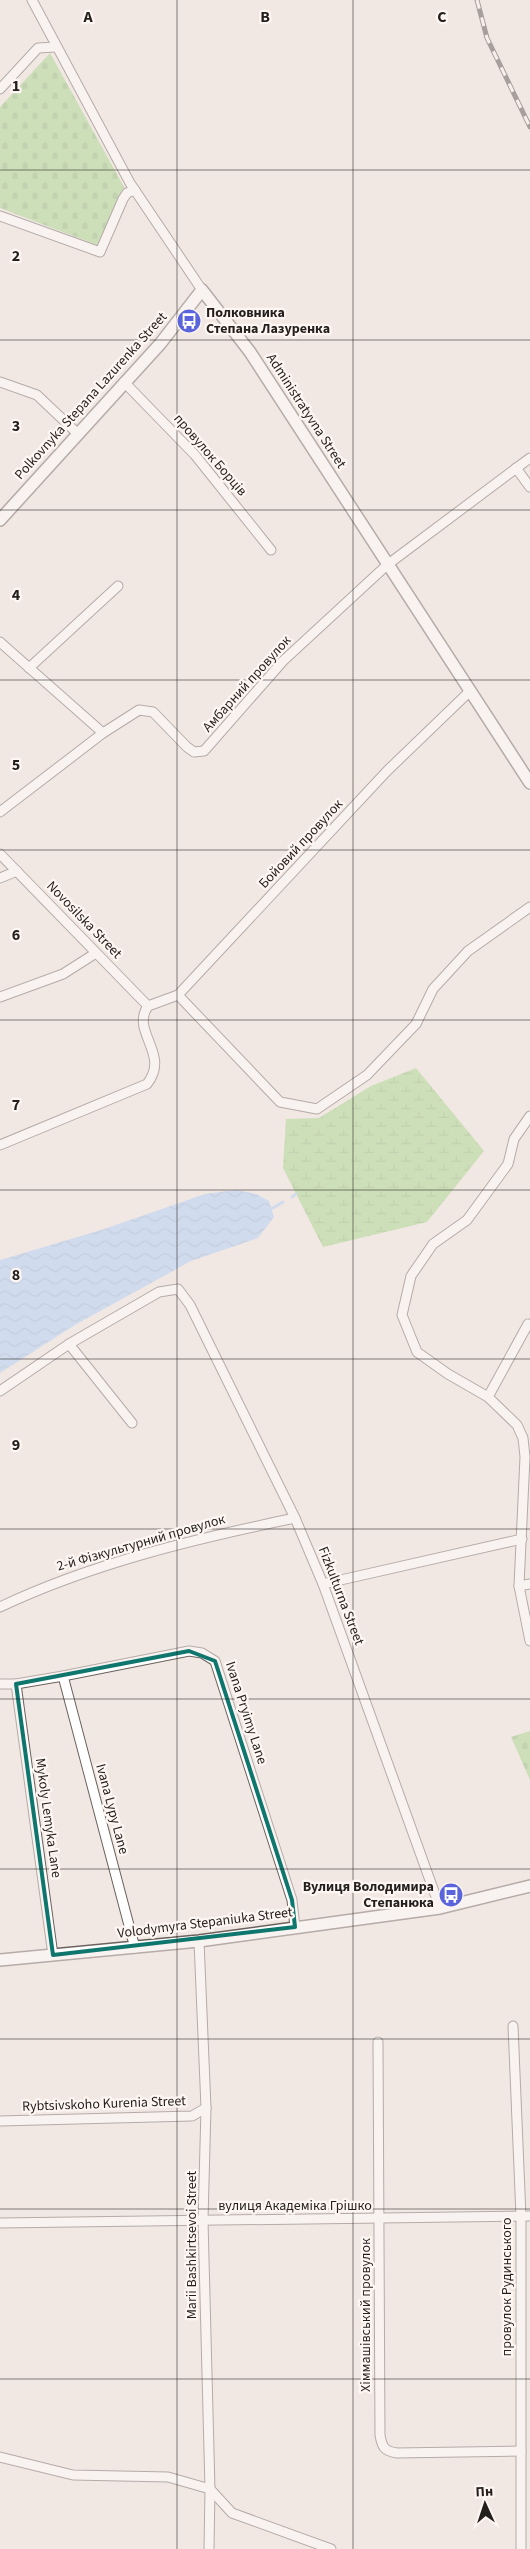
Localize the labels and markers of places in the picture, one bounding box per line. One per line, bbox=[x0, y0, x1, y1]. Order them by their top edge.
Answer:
place label: Полковника Степана Лазуренка bbox=[206, 303, 330, 339]
bus stop icon: Полковника Степана Лазуренка bbox=[176, 308, 202, 334]
place label: Вулиця Володимира Степанюка bbox=[303, 1877, 434, 1913]
bus stop icon: Вулиця Володимира Степанюка bbox=[438, 1882, 464, 1908]

